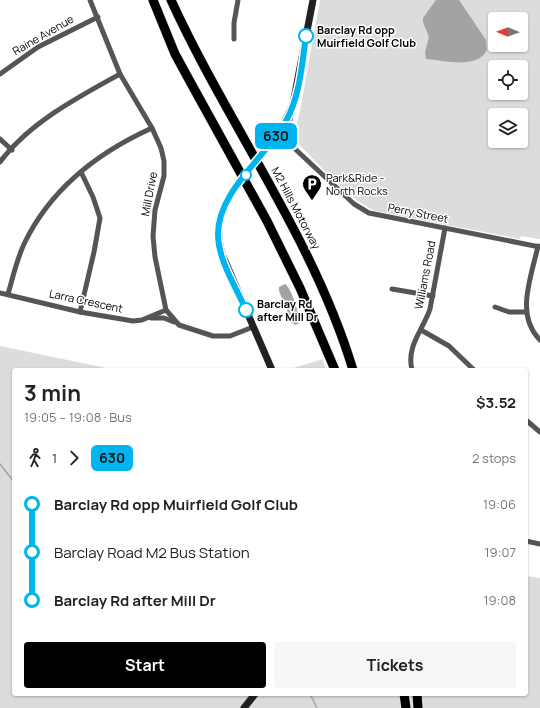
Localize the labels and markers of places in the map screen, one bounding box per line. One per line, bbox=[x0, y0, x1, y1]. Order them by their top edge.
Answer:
place label: Barclay Rd opp Muirfield Golf Club bbox=[317, 22, 416, 50]
marker: Barclay Rd opp Muirfield Golf Club bbox=[298, 28, 314, 44]
unlabelled marker bbox=[240, 169, 252, 181]
place label: Park&Ride - North Rocks bbox=[326, 170, 388, 198]
parking icon: Park&Ride - North Rocks bbox=[301, 173, 323, 201]
place label: Barclay Rd after Mill Dr bbox=[257, 296, 319, 324]
marker: Barclay Rd after Mill Dr bbox=[238, 302, 254, 318]

